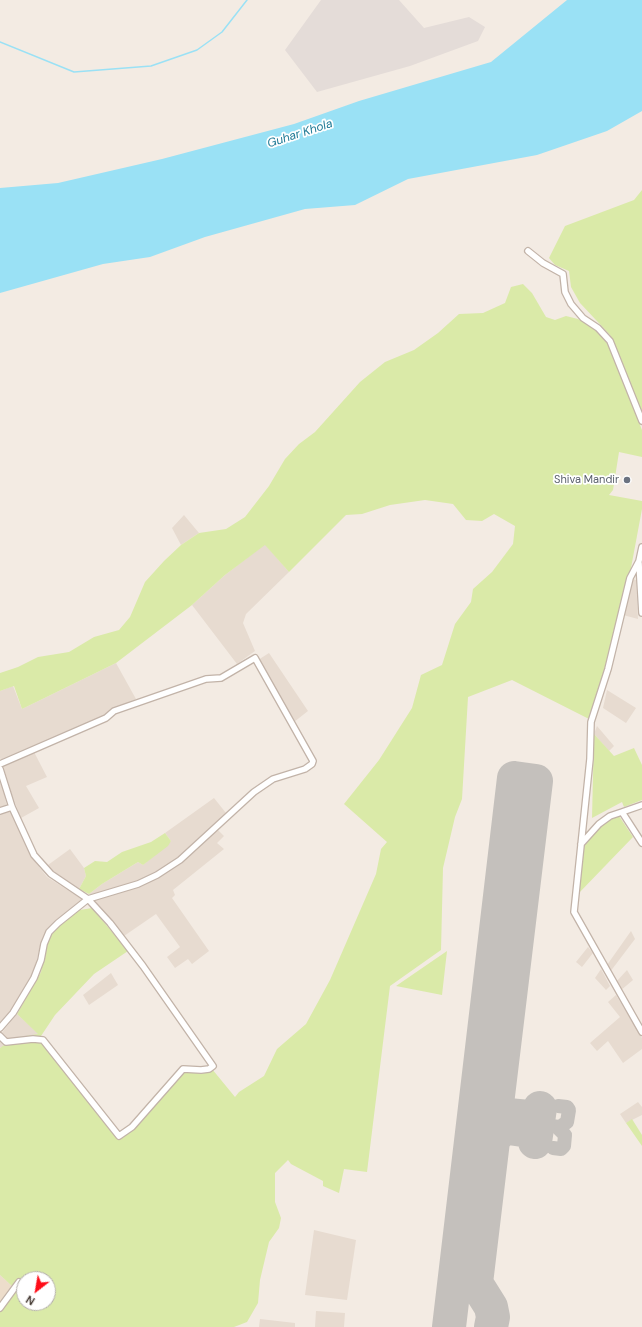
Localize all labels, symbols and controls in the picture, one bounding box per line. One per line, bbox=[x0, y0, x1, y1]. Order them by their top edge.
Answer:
water label: Guhar Khola bbox=[266, 117, 334, 151]
place label: Shiva Mandir bbox=[554, 473, 619, 487]
marker: Shiva Mandir bbox=[622, 475, 632, 485]
north arrow bbox=[16, 1271, 56, 1311]
text: N bbox=[23, 1292, 37, 1308]

